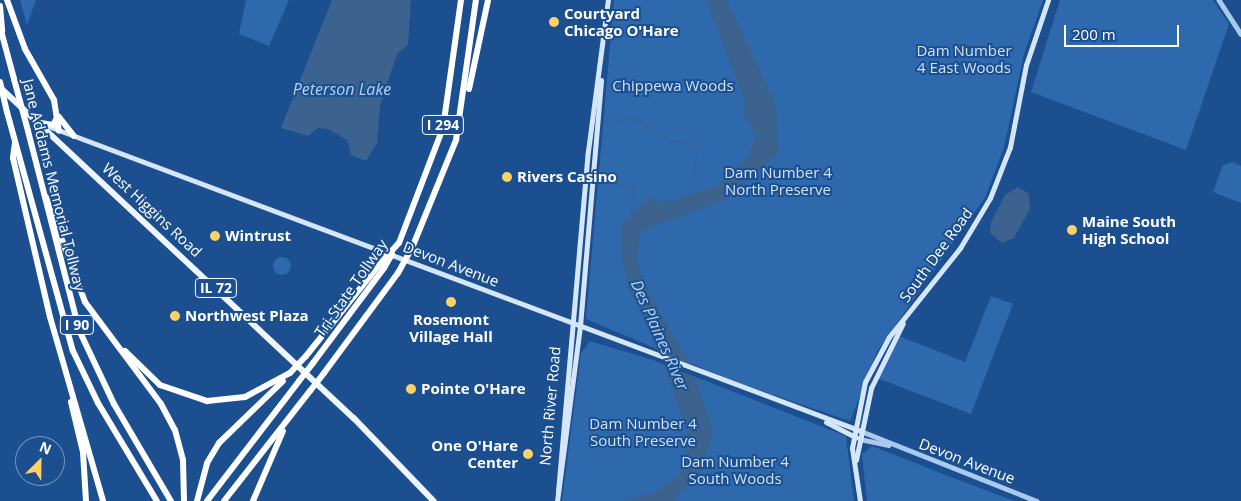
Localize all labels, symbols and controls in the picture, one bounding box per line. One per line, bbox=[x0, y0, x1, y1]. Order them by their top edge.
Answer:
place label: Courtyard Chicago O'Hare bbox=[564, 4, 679, 39]
scale bar bbox=[1066, 15, 1181, 47]
marker: Courtyard Chicago O'Hare bbox=[548, 16, 560, 28]
text: 200 m bbox=[1072, 24, 1116, 44]
park label: Dam Number 4 East Woods bbox=[916, 41, 1012, 76]
street label: Jane Addams Memorial Tollway bbox=[19, 77, 89, 293]
park label: Chippewa Woods bbox=[612, 77, 734, 95]
water label: Peterson Lake bbox=[293, 79, 391, 99]
road number: I 294 bbox=[422, 114, 464, 136]
street label: West Higgins Road bbox=[98, 159, 206, 261]
park label: Dam Number 4 North Preserve bbox=[724, 163, 832, 198]
place label: Rivers Casino bbox=[517, 168, 617, 186]
marker: Rivers Casino bbox=[501, 171, 513, 183]
street label: South Dee Road bbox=[896, 204, 976, 306]
place label: Maine South High School bbox=[1082, 212, 1176, 247]
marker: Maine South High School bbox=[1066, 224, 1078, 236]
place label: Wintrust bbox=[225, 227, 291, 245]
marker: Wintrust bbox=[209, 230, 221, 242]
street label: Tri-State Tollway bbox=[311, 236, 391, 340]
street label: Devon Avenue bbox=[401, 237, 501, 291]
road number: IL 72 bbox=[195, 276, 237, 300]
water label: Des Plaines River bbox=[627, 277, 693, 393]
marker: Rosemont Village Hall bbox=[445, 296, 457, 308]
place label: Northwest Plaza bbox=[185, 307, 309, 325]
marker: Northwest Plaza bbox=[169, 310, 181, 322]
place label: Rosemont Village Hall bbox=[409, 310, 493, 345]
road number: I 90 bbox=[60, 314, 94, 336]
street label: North River Road bbox=[536, 346, 564, 466]
place label: Pointe O'Hare bbox=[421, 380, 526, 398]
marker: Pointe O'Hare bbox=[405, 383, 417, 395]
park label: Dam Number 4 South Preserve bbox=[589, 414, 697, 449]
street label: Devon Avenue bbox=[917, 434, 1017, 488]
north arrow bbox=[15, 436, 65, 486]
place label: One O'Hare Center bbox=[431, 436, 518, 471]
text: N bbox=[37, 437, 55, 459]
marker: One O'Hare Center bbox=[522, 448, 534, 460]
park label: Dam Number 4 South Woods bbox=[681, 452, 789, 487]

